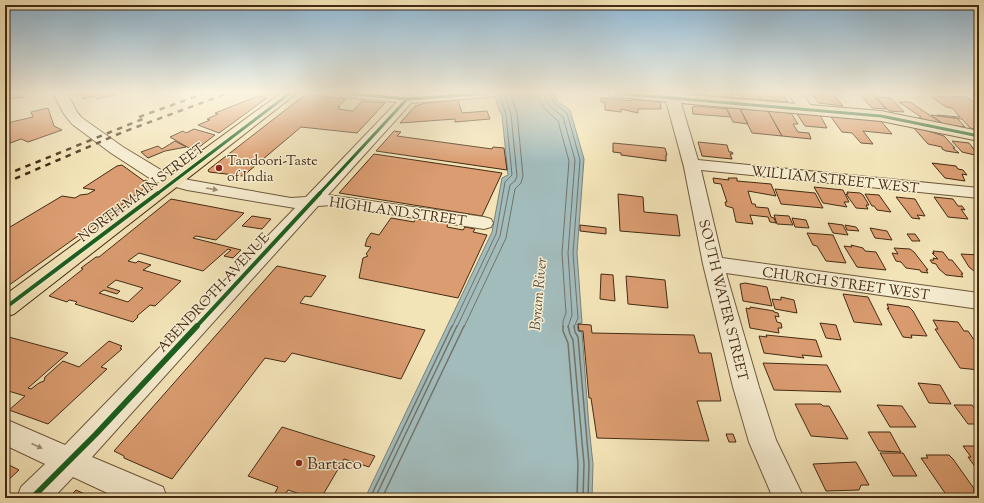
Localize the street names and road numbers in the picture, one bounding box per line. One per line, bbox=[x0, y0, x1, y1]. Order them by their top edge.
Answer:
street label: NORTH MAIN STREET bbox=[75, 139, 210, 248]
street label: WILLIAM STREET WEST bbox=[750, 162, 920, 200]
street label: HIGHLAND STREET bbox=[328, 193, 468, 233]
street label: SOUTH WATER STREET bbox=[692, 218, 752, 383]
street label: ABENDROTH AVENUE bbox=[154, 229, 276, 357]
street label: CHURCH STREET WEST bbox=[761, 263, 931, 307]

